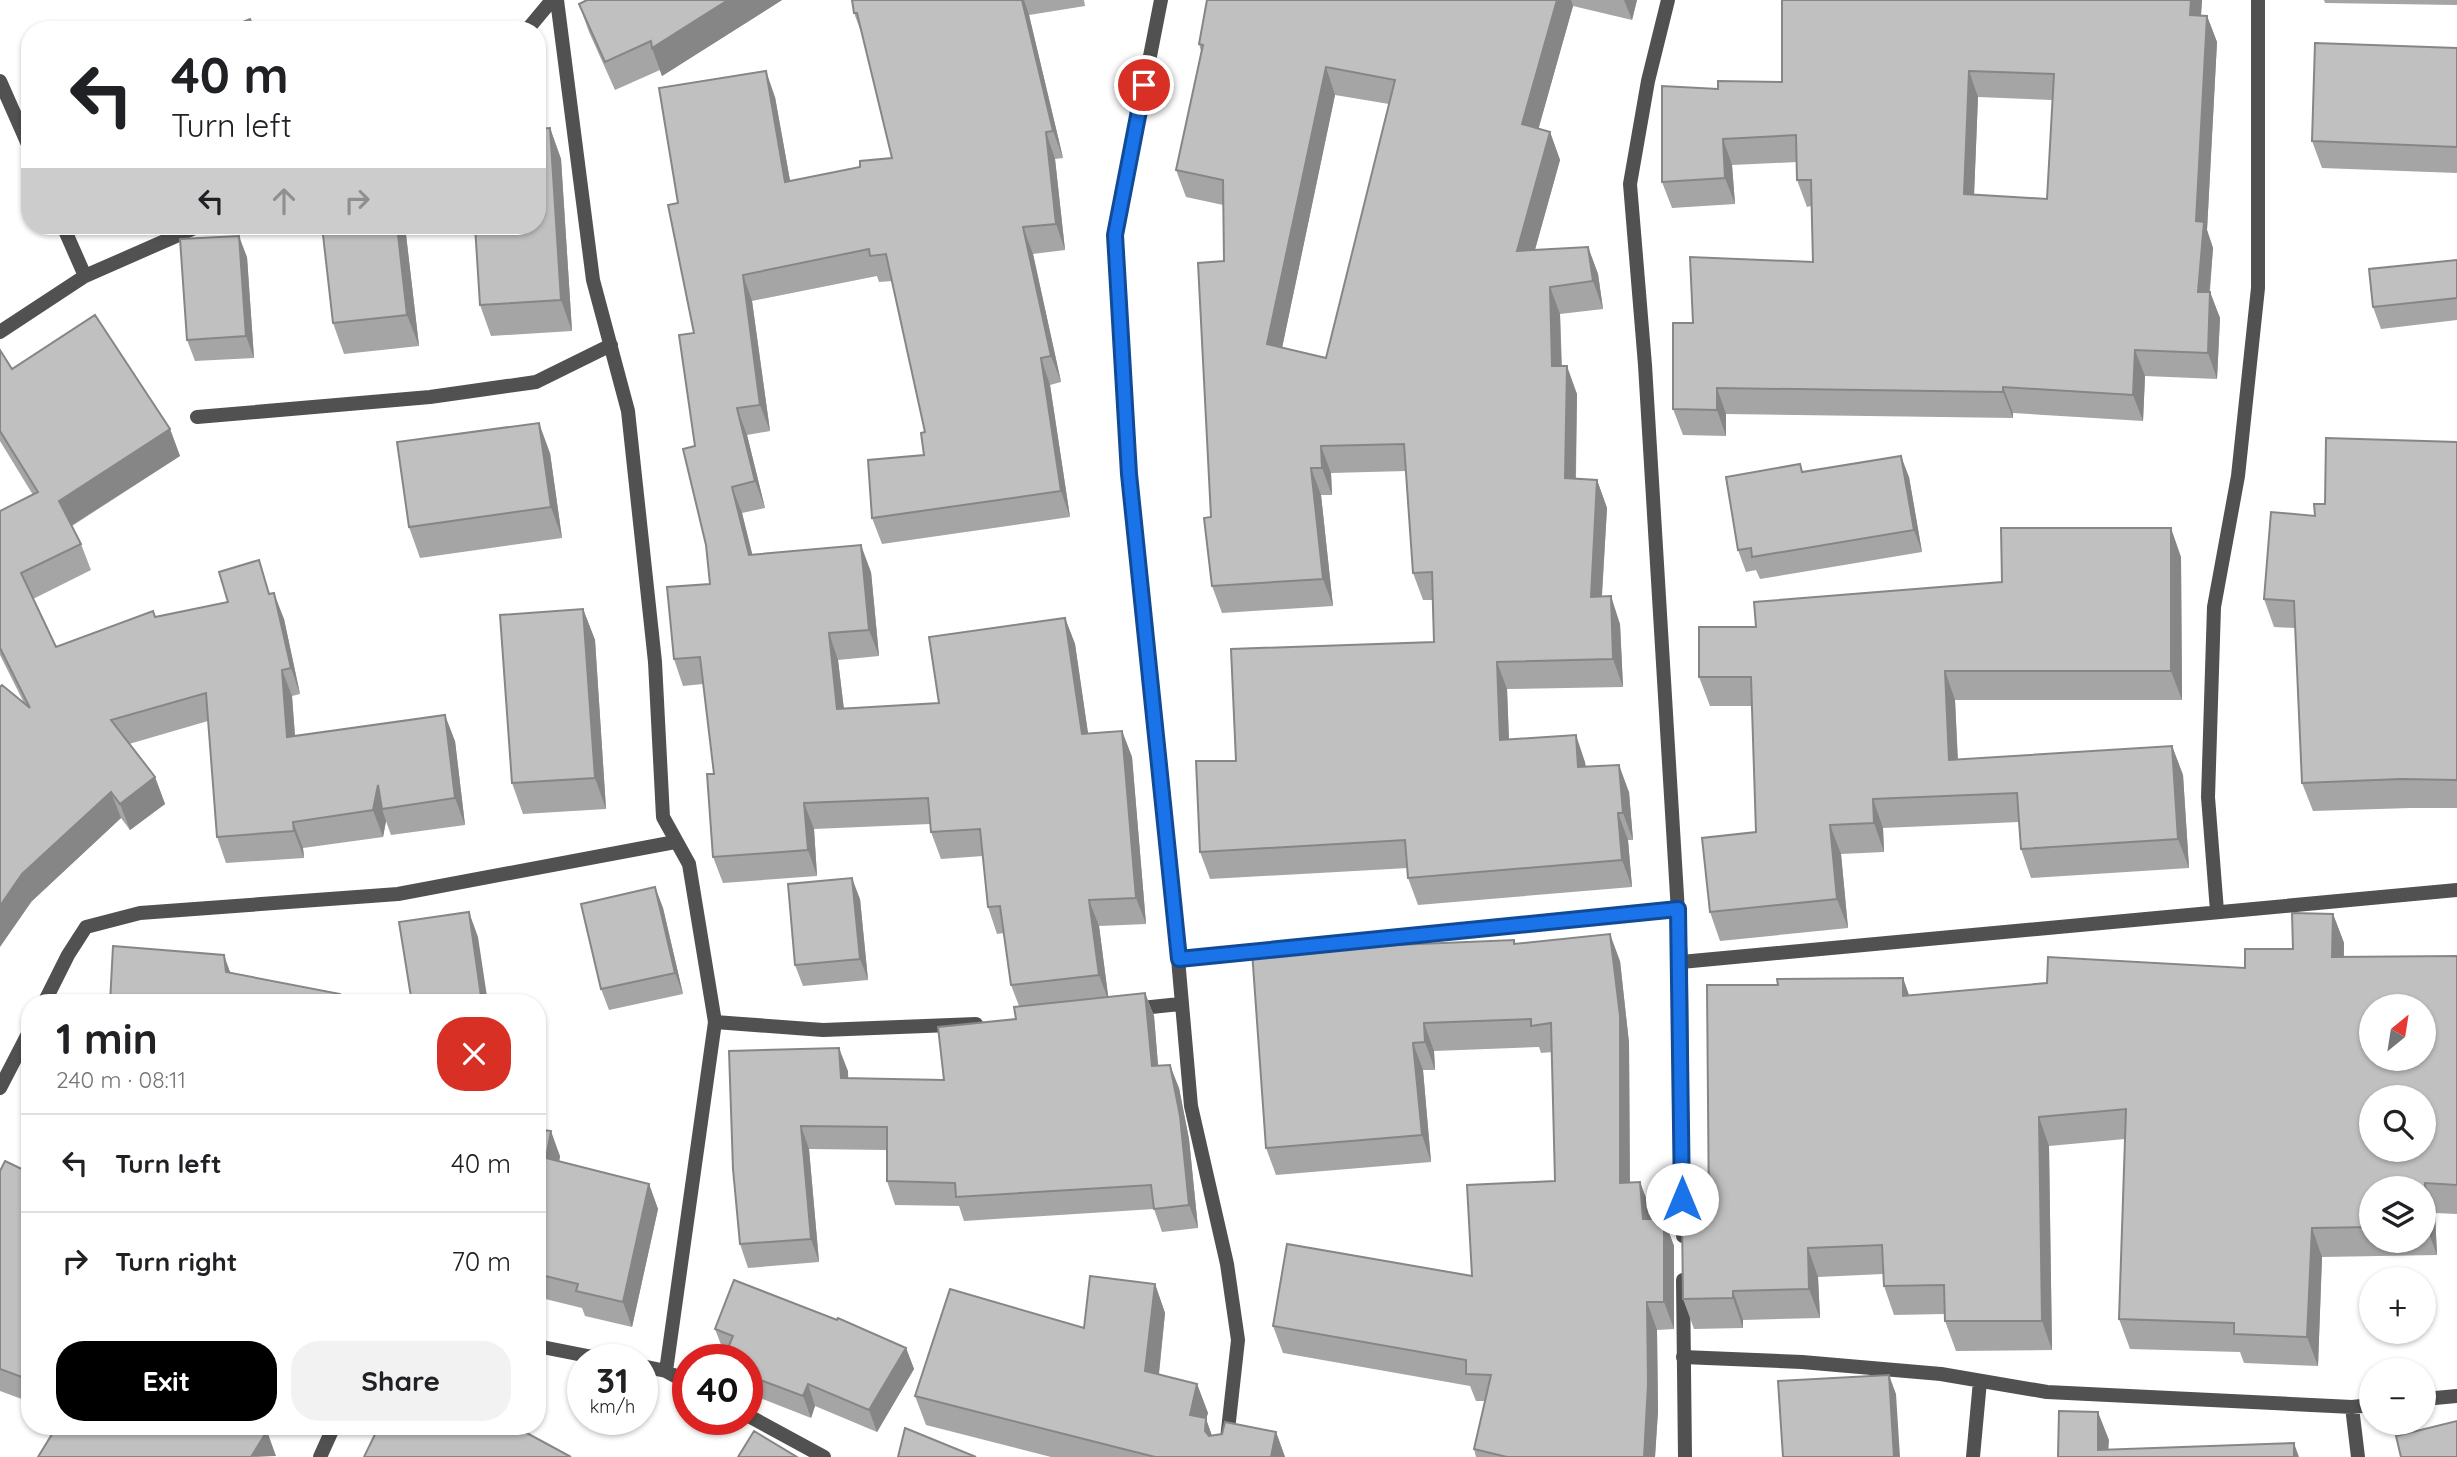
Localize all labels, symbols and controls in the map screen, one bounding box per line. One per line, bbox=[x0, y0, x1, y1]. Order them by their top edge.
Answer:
text: 40 m bbox=[171, 44, 289, 105]
icon: left bbox=[56, 49, 147, 140]
pin bbox=[1114, 55, 1174, 115]
icon: arrive bbox=[1125, 66, 1163, 104]
text: Turn left bbox=[171, 105, 292, 145]
icon: left bbox=[192, 182, 230, 220]
icon: ahead bbox=[265, 182, 303, 220]
icon: right bbox=[338, 182, 376, 220]
north arrow bbox=[2359, 994, 2436, 1071]
map controls bbox=[2359, 994, 2436, 1435]
text: 1 min bbox=[56, 1012, 158, 1065]
button: close bbox=[437, 1017, 511, 1091]
text: 240 m · 08:11 bbox=[56, 1065, 186, 1094]
button: search bbox=[2359, 1085, 2436, 1162]
icon: left bbox=[56, 1144, 94, 1182]
text: Turn left bbox=[115, 1147, 222, 1180]
text: 40 m bbox=[451, 1147, 511, 1180]
position arrow bbox=[1645, 1162, 1719, 1236]
button: layers bbox=[2359, 1176, 2436, 1253]
icon: right bbox=[56, 1242, 94, 1280]
text: Turn right bbox=[115, 1245, 237, 1278]
text: 70 m bbox=[451, 1245, 511, 1278]
button: + bbox=[2359, 1267, 2436, 1344]
button: Exit bbox=[56, 1341, 277, 1421]
button: Share bbox=[291, 1341, 511, 1421]
speed limit sign: 40 bbox=[672, 1344, 763, 1435]
text: 31 bbox=[596, 1358, 629, 1402]
button: − bbox=[2359, 1358, 2436, 1435]
text: km/h bbox=[590, 1395, 635, 1418]

